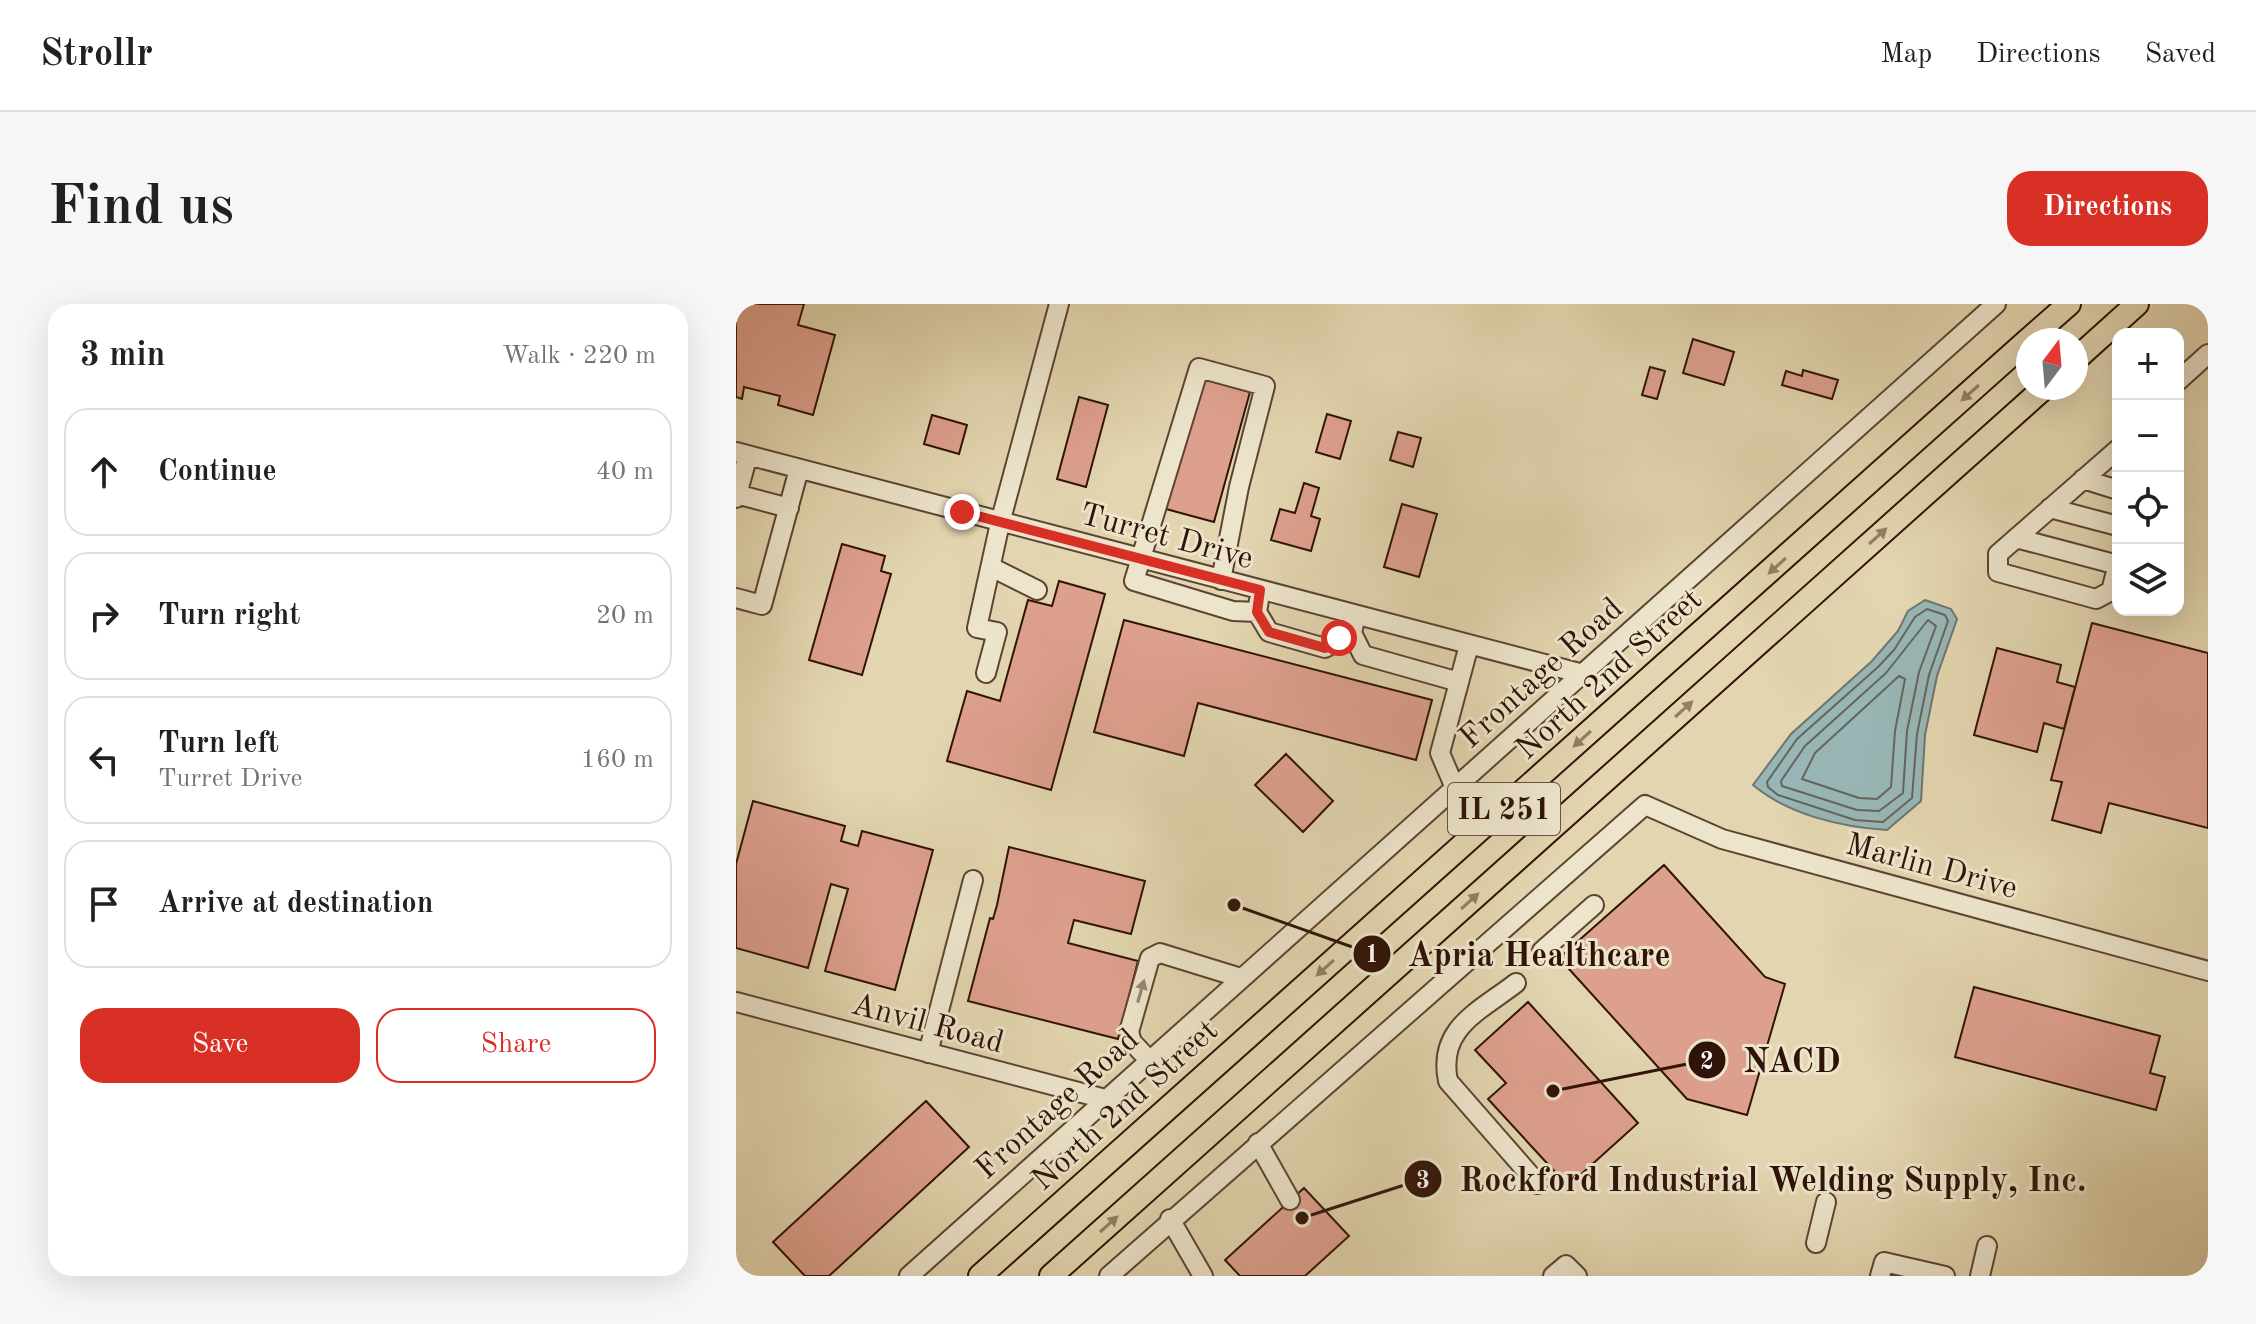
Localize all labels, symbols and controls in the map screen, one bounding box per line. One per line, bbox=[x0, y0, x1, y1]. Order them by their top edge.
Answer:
text: Strollr bbox=[40, 36, 153, 74]
text: Map bbox=[1880, 41, 1932, 69]
text: Directions bbox=[1976, 41, 2101, 69]
text: Saved bbox=[2145, 41, 2216, 69]
button: Directions bbox=[2007, 171, 2208, 246]
text: Find us bbox=[48, 180, 234, 236]
north arrow bbox=[2016, 328, 2088, 400]
map controls bbox=[2112, 328, 2184, 616]
button: + bbox=[2112, 328, 2184, 400]
text: 3 min bbox=[80, 339, 165, 373]
text: Walk · 220 m bbox=[502, 343, 656, 369]
one-way arrow bbox=[1961, 383, 1980, 401]
button: − bbox=[2112, 400, 2184, 472]
icon: ahead bbox=[82, 450, 126, 494]
text: Continue bbox=[158, 457, 277, 487]
text: 40 m bbox=[596, 459, 654, 485]
button: locate bbox=[2112, 472, 2184, 544]
route end bbox=[944, 494, 980, 530]
street label: Turret Drive bbox=[1076, 499, 1256, 576]
one-way arrow bbox=[1868, 528, 1888, 545]
button: layers bbox=[2112, 544, 2184, 616]
one-way arrow bbox=[1767, 557, 1786, 575]
street label: North 2nd Street bbox=[1511, 584, 1709, 767]
street label: Frontage Road bbox=[1454, 593, 1630, 755]
icon: right bbox=[82, 594, 126, 638]
text: Turn right bbox=[158, 601, 300, 631]
text: 20 m bbox=[596, 603, 654, 629]
route start bbox=[1321, 620, 1357, 656]
one-way arrow bbox=[1675, 701, 1694, 719]
text: Turn left bbox=[158, 729, 279, 759]
one-way arrow bbox=[1573, 730, 1593, 747]
icon: left bbox=[82, 738, 126, 782]
text: 160 m bbox=[581, 747, 654, 773]
text: Turret Drive bbox=[158, 766, 303, 792]
road number: IL 251 bbox=[1448, 783, 1560, 835]
street label: Marlin Drive bbox=[1842, 830, 2020, 906]
icon: arrive bbox=[82, 882, 126, 926]
text: Arrive at destination bbox=[158, 889, 433, 919]
one-way arrow bbox=[1460, 893, 1479, 911]
callout: Apria Healthcare bbox=[1352, 925, 1687, 983]
text: Apria Healthcare bbox=[1408, 940, 1670, 974]
text: 1 bbox=[1365, 944, 1379, 968]
one-way arrow bbox=[1316, 959, 1336, 976]
one-way arrow bbox=[1135, 978, 1148, 1002]
street label: Anvil Road bbox=[848, 989, 1007, 1061]
button: Save bbox=[80, 1008, 360, 1083]
button: Share bbox=[376, 1008, 656, 1083]
street label: North 2nd Street bbox=[1027, 1015, 1225, 1198]
street label: Frontage Road bbox=[970, 1024, 1146, 1186]
callout: NACD bbox=[1687, 1031, 1857, 1089]
text: NACD bbox=[1743, 1046, 1841, 1080]
text: 2 bbox=[1700, 1051, 1714, 1075]
callout: Rockford Industrial Welding Supply, Inc. bbox=[1403, 1150, 2102, 1208]
text: Rockford Industrial Welding Supply, Inc. bbox=[1459, 1165, 2087, 1199]
text: 3 bbox=[1416, 1170, 1430, 1194]
one-way arrow bbox=[1098, 1216, 1118, 1233]

